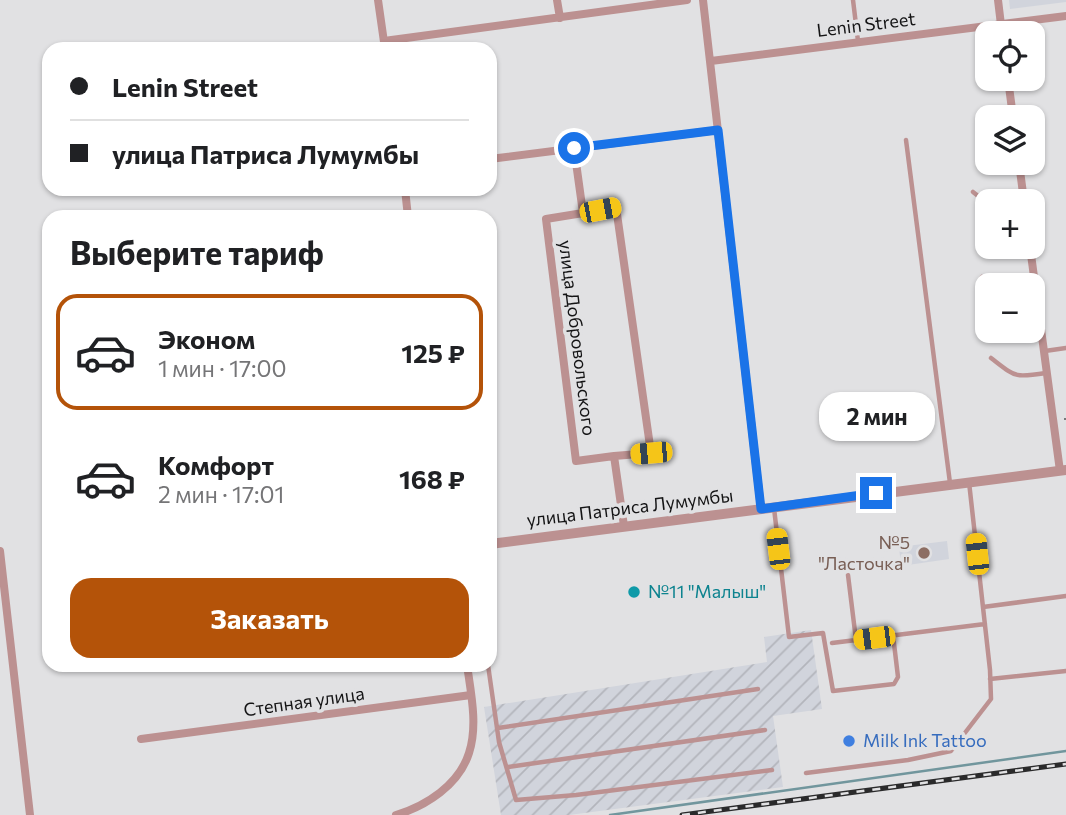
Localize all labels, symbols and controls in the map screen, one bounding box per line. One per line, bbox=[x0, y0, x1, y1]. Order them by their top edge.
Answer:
street label: Lenin Street bbox=[815, 7, 917, 41]
map controls bbox=[975, 21, 1045, 343]
button: locate bbox=[975, 21, 1045, 91]
text: Lenin Street bbox=[112, 71, 258, 102]
button: layers bbox=[975, 105, 1045, 175]
route start bbox=[558, 132, 590, 164]
text: улица Патриса Лумумбы bbox=[112, 138, 419, 169]
button: + bbox=[975, 189, 1045, 259]
car bbox=[578, 196, 623, 224]
text: Выберите тариф bbox=[70, 232, 324, 272]
street label: улица Добровольского bbox=[555, 239, 601, 437]
button: − bbox=[975, 273, 1045, 343]
icon: car bbox=[74, 321, 137, 384]
text: Эконом bbox=[158, 323, 255, 354]
text: 125 ₽ bbox=[401, 337, 465, 368]
text: 1 мин · 17:00 bbox=[158, 354, 287, 382]
callout: 2 мин bbox=[818, 392, 934, 440]
text: 2 мин bbox=[846, 402, 908, 430]
car bbox=[630, 441, 673, 465]
icon: car bbox=[74, 447, 137, 510]
text: Комфорт bbox=[158, 449, 274, 480]
text: 168 ₽ bbox=[399, 463, 465, 494]
route end bbox=[860, 477, 892, 509]
text: 2 мин · 17:01 bbox=[158, 480, 284, 508]
street label: улица Патриса Лумумбы bbox=[525, 483, 734, 531]
car bbox=[766, 527, 791, 571]
place label: №5 "Ласточка" bbox=[818, 531, 910, 574]
car bbox=[965, 532, 990, 576]
marker: №5 "Ласточка" bbox=[916, 545, 932, 561]
button: Заказать bbox=[70, 578, 469, 658]
place label: №11 "Малыш" bbox=[648, 580, 766, 602]
marker: №11 "Малыш" bbox=[626, 584, 642, 600]
car bbox=[852, 625, 897, 651]
street label: Степная улица bbox=[242, 682, 366, 720]
place label: Milk Ink Tattoo bbox=[863, 729, 987, 751]
marker: Milk Ink Tattoo bbox=[841, 733, 857, 749]

